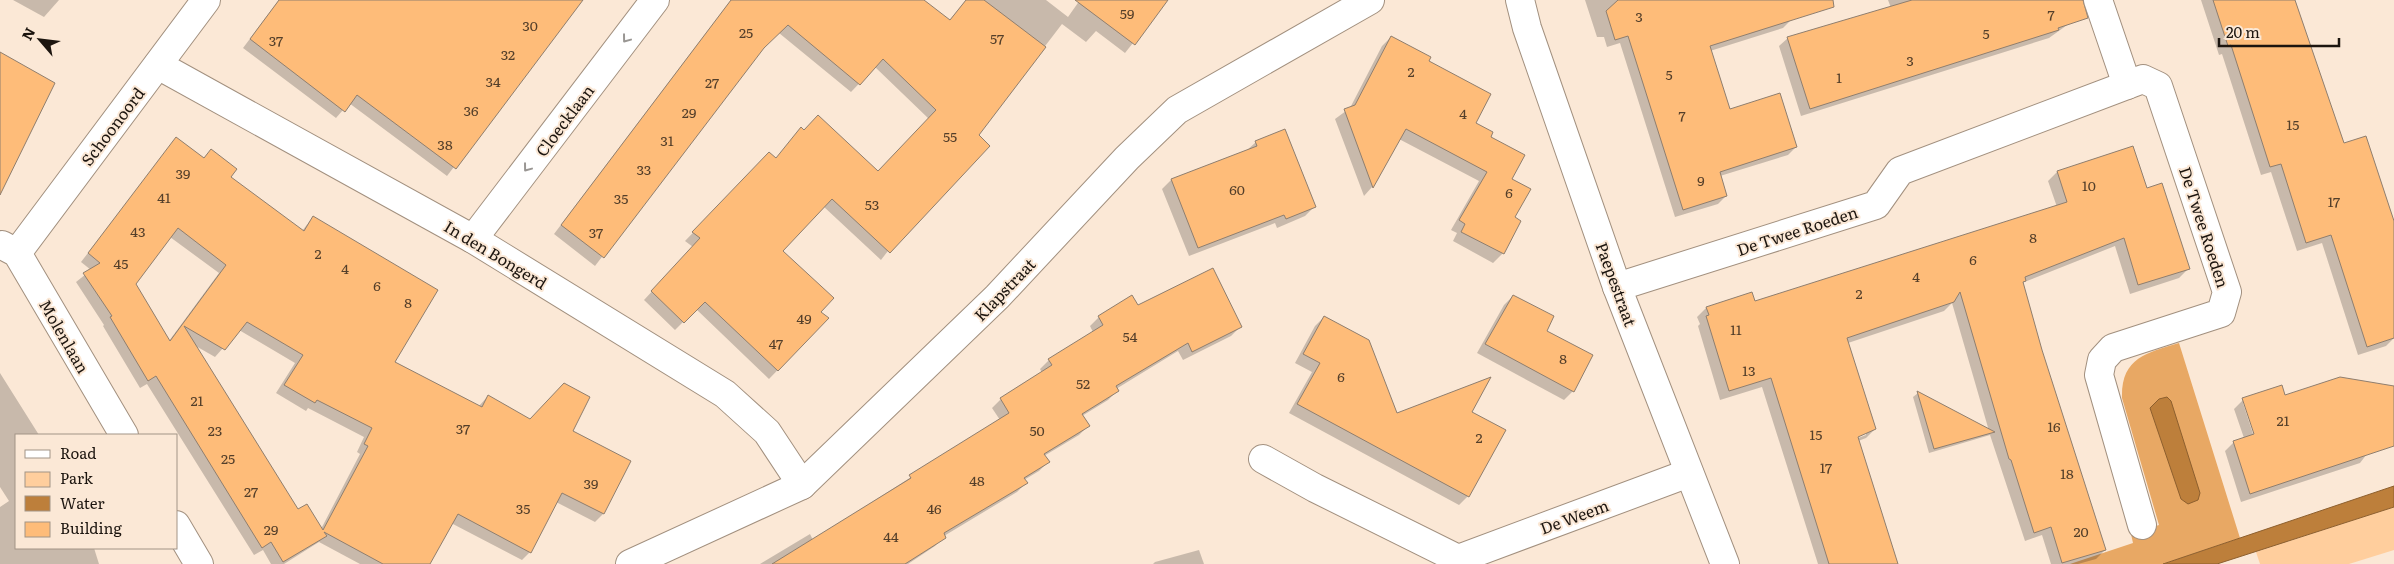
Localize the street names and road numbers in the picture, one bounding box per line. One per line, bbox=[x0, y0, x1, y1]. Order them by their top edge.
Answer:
street label: Cloecklaan bbox=[529, 79, 599, 161]
street label: Schoonoord bbox=[74, 82, 150, 170]
street label: De Twee Roeden bbox=[2174, 163, 2236, 291]
street label: De Twee Roeden bbox=[1733, 199, 1861, 261]
street label: In den Bongerd bbox=[440, 214, 552, 294]
street label: Paepestraat bbox=[1591, 238, 1644, 330]
street label: Klapstraat bbox=[968, 252, 1041, 326]
street label: Molenlaan bbox=[34, 295, 96, 378]
street label: De Weem bbox=[1536, 492, 1612, 540]

